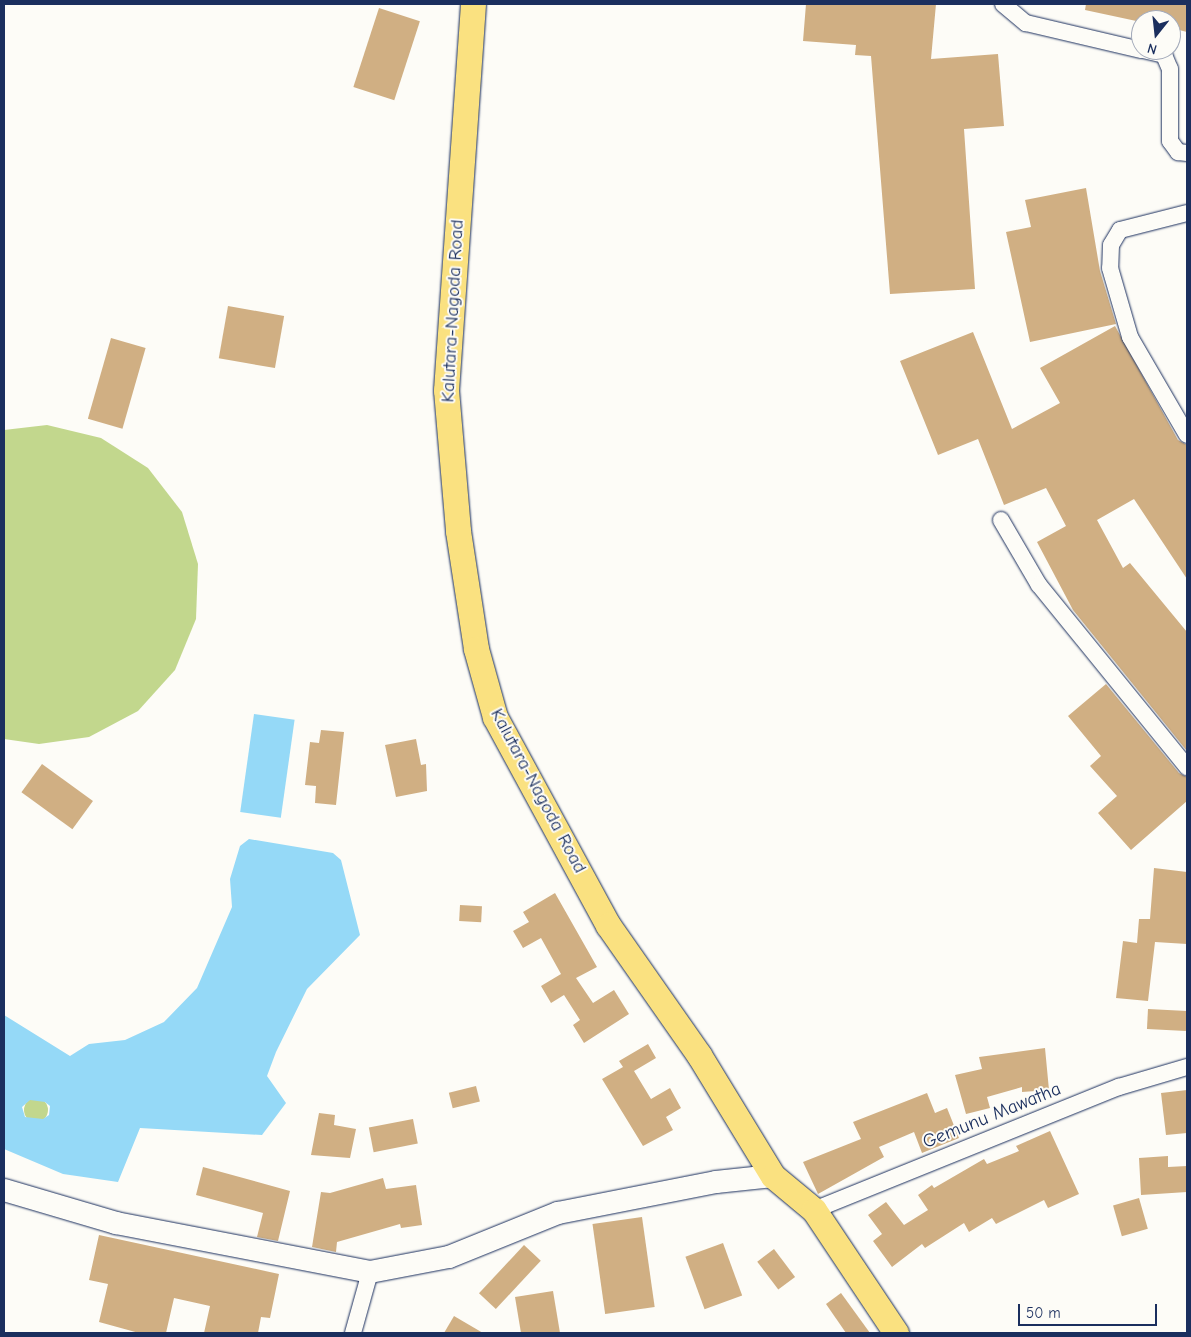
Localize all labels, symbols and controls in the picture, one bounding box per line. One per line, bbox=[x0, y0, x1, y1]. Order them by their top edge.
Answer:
north arrow bbox=[1131, 10, 1181, 60]
text: N bbox=[1145, 40, 1159, 58]
street label: Kalutara-Nagoda Road bbox=[437, 219, 469, 403]
street label: Kalutara-Nagoda Road bbox=[485, 705, 591, 877]
street label: Gemunu Mawatha bbox=[920, 1078, 1064, 1154]
scale bar bbox=[1021, 1294, 1160, 1326]
text: 50 m bbox=[1026, 1304, 1061, 1322]

